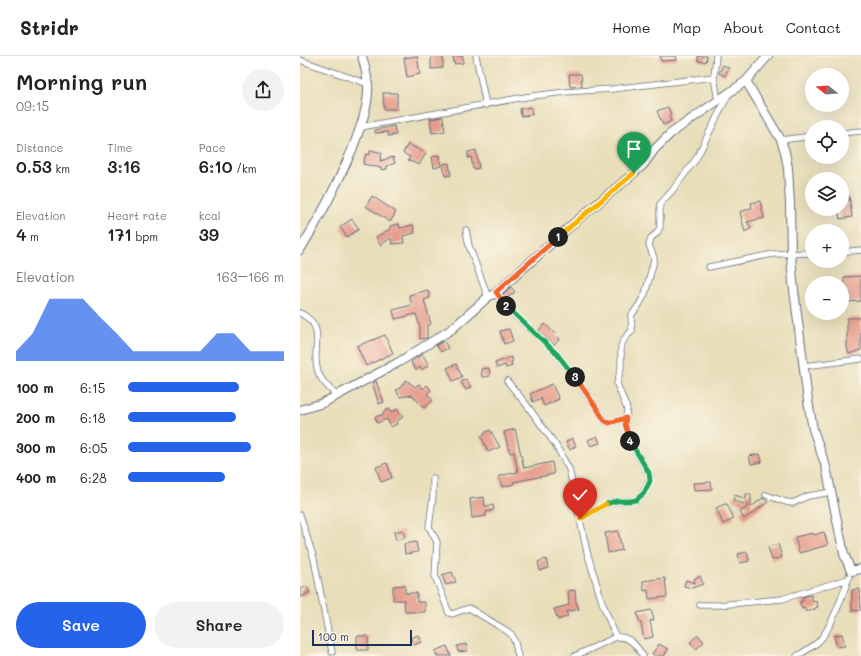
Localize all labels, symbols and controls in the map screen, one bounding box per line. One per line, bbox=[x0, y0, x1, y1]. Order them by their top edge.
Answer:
text: Stridr bbox=[20, 15, 79, 40]
text: Home bbox=[612, 18, 650, 37]
text: Map bbox=[672, 18, 701, 37]
text: About bbox=[723, 18, 764, 37]
text: Contact bbox=[786, 18, 841, 37]
text: Morning run bbox=[16, 67, 147, 96]
north arrow bbox=[805, 68, 849, 112]
map controls bbox=[805, 68, 849, 320]
button: share bbox=[242, 69, 284, 111]
text: 09:15 bbox=[16, 97, 49, 114]
button: locate bbox=[805, 120, 849, 164]
pin bbox=[617, 132, 651, 173]
icon: arrive bbox=[623, 138, 645, 160]
text: Distance bbox=[16, 140, 63, 155]
text: Time bbox=[107, 140, 132, 155]
text: Pace bbox=[199, 140, 226, 155]
text: 0.53 bbox=[16, 155, 52, 177]
text: 3:16 bbox=[107, 155, 141, 177]
text: 6:10 bbox=[199, 155, 233, 177]
text: km bbox=[52, 161, 70, 176]
text: /km bbox=[233, 161, 257, 176]
button: layers bbox=[805, 172, 849, 216]
text: Elevation bbox=[16, 208, 65, 223]
text: Heart rate bbox=[107, 208, 167, 223]
text: kcal bbox=[199, 208, 221, 223]
text: 4 bbox=[16, 223, 27, 245]
text: 171 bbox=[107, 223, 132, 245]
text: 39 bbox=[199, 223, 219, 245]
button: + bbox=[805, 224, 849, 268]
pin: 1 bbox=[548, 227, 568, 247]
text: m bbox=[27, 229, 39, 244]
text: bpm bbox=[132, 229, 158, 244]
text: 1 bbox=[556, 229, 560, 244]
text: Elevation bbox=[16, 268, 74, 285]
text: 163–166 m bbox=[216, 268, 284, 285]
button: − bbox=[805, 276, 849, 320]
pin: 2 bbox=[496, 296, 516, 316]
text: 2 bbox=[503, 298, 509, 313]
pin: 3 bbox=[565, 367, 585, 387]
text: 3 bbox=[572, 369, 578, 384]
text: 100 m bbox=[16, 379, 53, 396]
text: 6:15 bbox=[80, 379, 105, 396]
text: 200 m bbox=[16, 409, 55, 426]
text: 6:18 bbox=[80, 409, 106, 426]
pin: 4 bbox=[620, 431, 640, 451]
text: 4 bbox=[627, 433, 633, 448]
text: 300 m bbox=[16, 439, 56, 456]
text: 6:05 bbox=[80, 439, 107, 456]
text: 400 m bbox=[16, 469, 56, 486]
text: 6:28 bbox=[80, 469, 107, 486]
pin bbox=[563, 478, 597, 519]
icon: check bbox=[569, 484, 591, 506]
button: Save bbox=[16, 602, 146, 648]
button: Share bbox=[154, 602, 284, 648]
scale bar bbox=[312, 628, 412, 647]
text: 100 m bbox=[318, 629, 349, 644]

